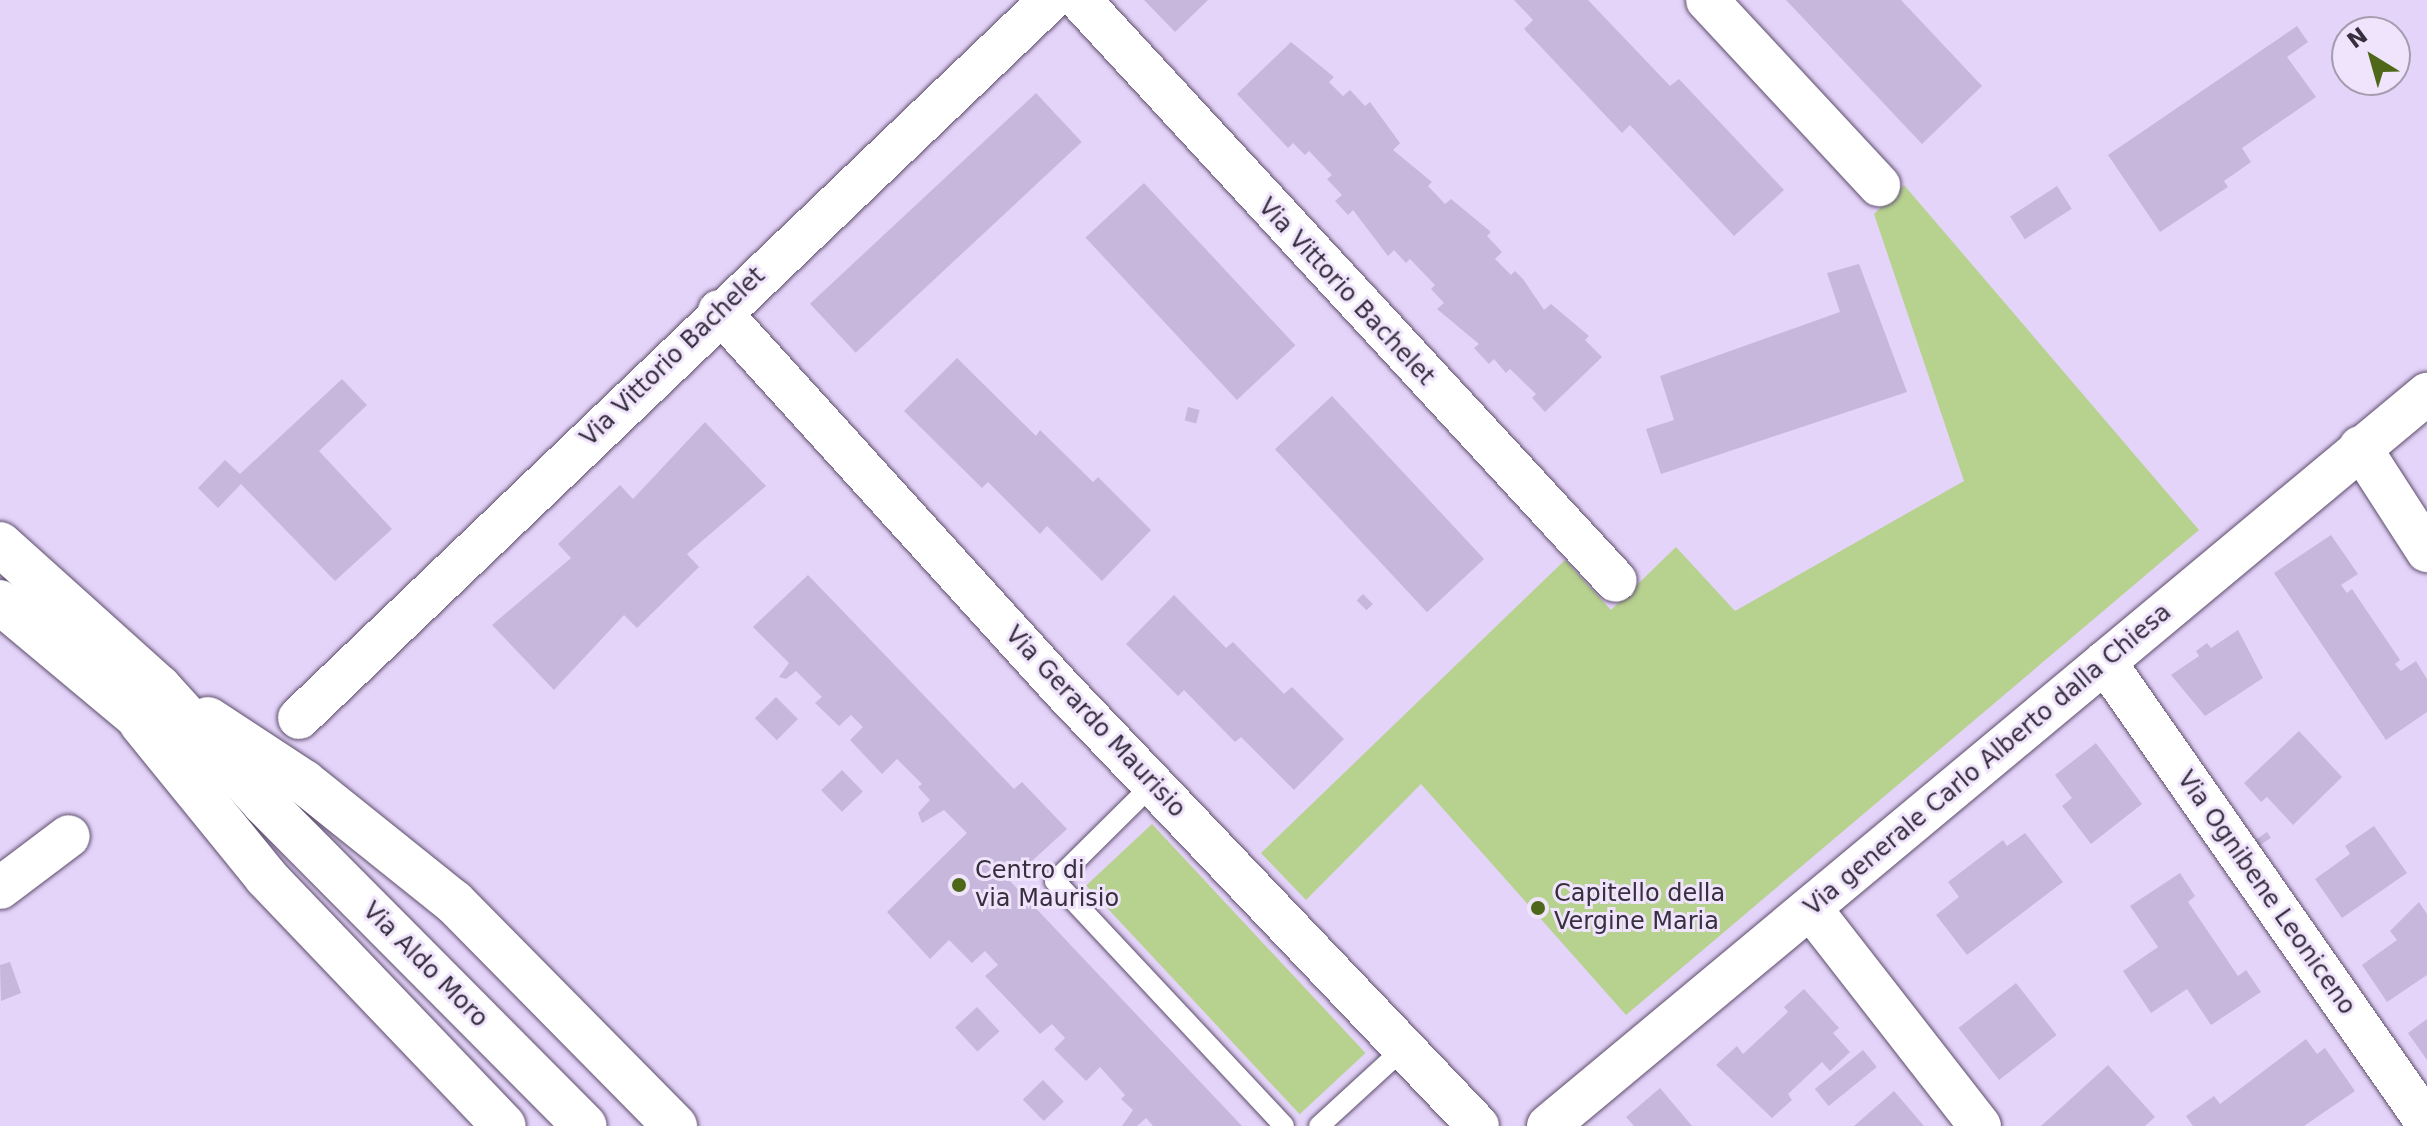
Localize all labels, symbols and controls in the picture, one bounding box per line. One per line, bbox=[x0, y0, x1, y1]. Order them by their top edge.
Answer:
north arrow bbox=[2331, 16, 2411, 96]
text: N bbox=[2343, 23, 2372, 54]
street label: Via Vittorio Bachelet bbox=[1252, 193, 1440, 391]
street label: Via Vittorio Bachelet bbox=[575, 262, 771, 452]
street label: Via generale Carlo Alberto dalla Chiesa bbox=[1799, 598, 2177, 922]
street label: Via Gerardo Maurisio bbox=[999, 620, 1191, 824]
street label: Via Ognibene Leoniceno bbox=[2171, 766, 2361, 1020]
place label: Centro di via Maurisio bbox=[975, 857, 1119, 913]
marker: Centro di via Maurisio bbox=[950, 876, 968, 894]
place label: Capitello della Vergine Maria bbox=[1554, 880, 1725, 936]
street label: Via Aldo Moro bbox=[357, 897, 493, 1033]
marker: Capitello della Vergine Maria bbox=[1529, 899, 1547, 917]

